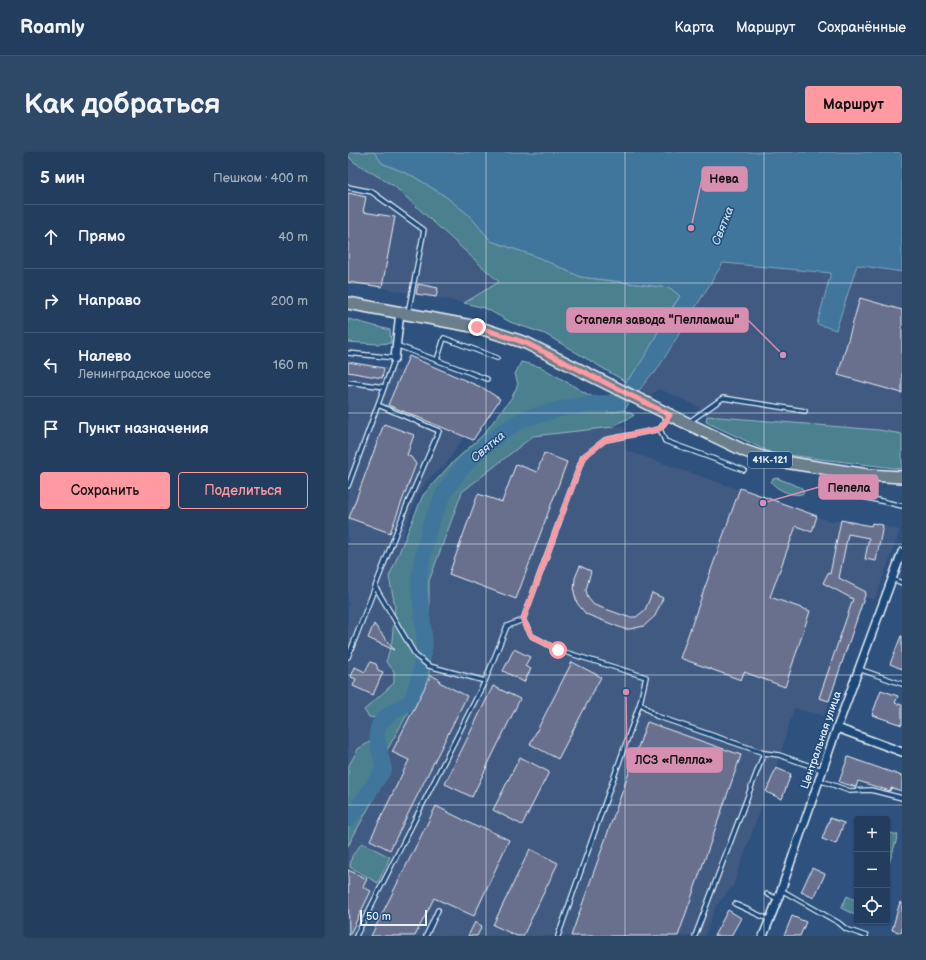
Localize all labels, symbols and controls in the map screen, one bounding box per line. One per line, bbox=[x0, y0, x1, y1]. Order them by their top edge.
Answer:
text: Roamly bbox=[20, 16, 84, 39]
text: Карта bbox=[675, 19, 714, 36]
text: Маршрут bbox=[736, 19, 796, 36]
text: Сохранённые bbox=[818, 19, 906, 36]
button: Маршрут bbox=[805, 86, 902, 123]
text: Как добраться bbox=[24, 88, 221, 121]
callout: Нева bbox=[702, 167, 747, 191]
text: 5 мин bbox=[40, 168, 85, 188]
text: Пешком · 400 m bbox=[213, 170, 308, 186]
text: Нева bbox=[709, 172, 740, 187]
water label: Святка bbox=[709, 205, 737, 247]
icon: ahead bbox=[40, 226, 62, 248]
text: Прямо bbox=[78, 227, 125, 246]
text: 40 m bbox=[278, 229, 308, 245]
icon: right bbox=[40, 290, 62, 312]
text: Направо bbox=[78, 291, 141, 310]
text: 200 m bbox=[271, 293, 308, 309]
callout: Стапеля завода "Пелламаш" bbox=[567, 308, 748, 332]
text: Стапеля завода "Пелламаш" bbox=[574, 313, 740, 328]
route end bbox=[468, 318, 486, 336]
text: Налево bbox=[78, 347, 131, 366]
icon: left bbox=[40, 354, 62, 376]
text: 160 m bbox=[273, 357, 308, 373]
text: Ленинградское шоссе bbox=[78, 366, 211, 382]
icon: arrive bbox=[40, 418, 62, 440]
text: Пункт назначения bbox=[78, 419, 209, 438]
water label: Святка bbox=[468, 428, 508, 466]
road number: 41К-121 bbox=[748, 452, 792, 468]
button: Сохранить bbox=[40, 472, 170, 509]
button: Поделиться bbox=[178, 472, 308, 509]
callout: Пепела bbox=[819, 475, 878, 499]
text: Пепела bbox=[827, 481, 872, 496]
route start bbox=[549, 641, 567, 659]
street label: Центральная улица bbox=[798, 689, 844, 791]
callout: ЛСЗ «Пелла» bbox=[627, 748, 722, 772]
text: ЛСЗ «Пелла» bbox=[634, 753, 713, 768]
map controls bbox=[854, 816, 890, 924]
button: + bbox=[854, 816, 890, 852]
button: − bbox=[854, 852, 890, 888]
button: locate bbox=[854, 888, 890, 924]
scale bar bbox=[360, 908, 427, 927]
text: 50 m bbox=[366, 910, 391, 923]

